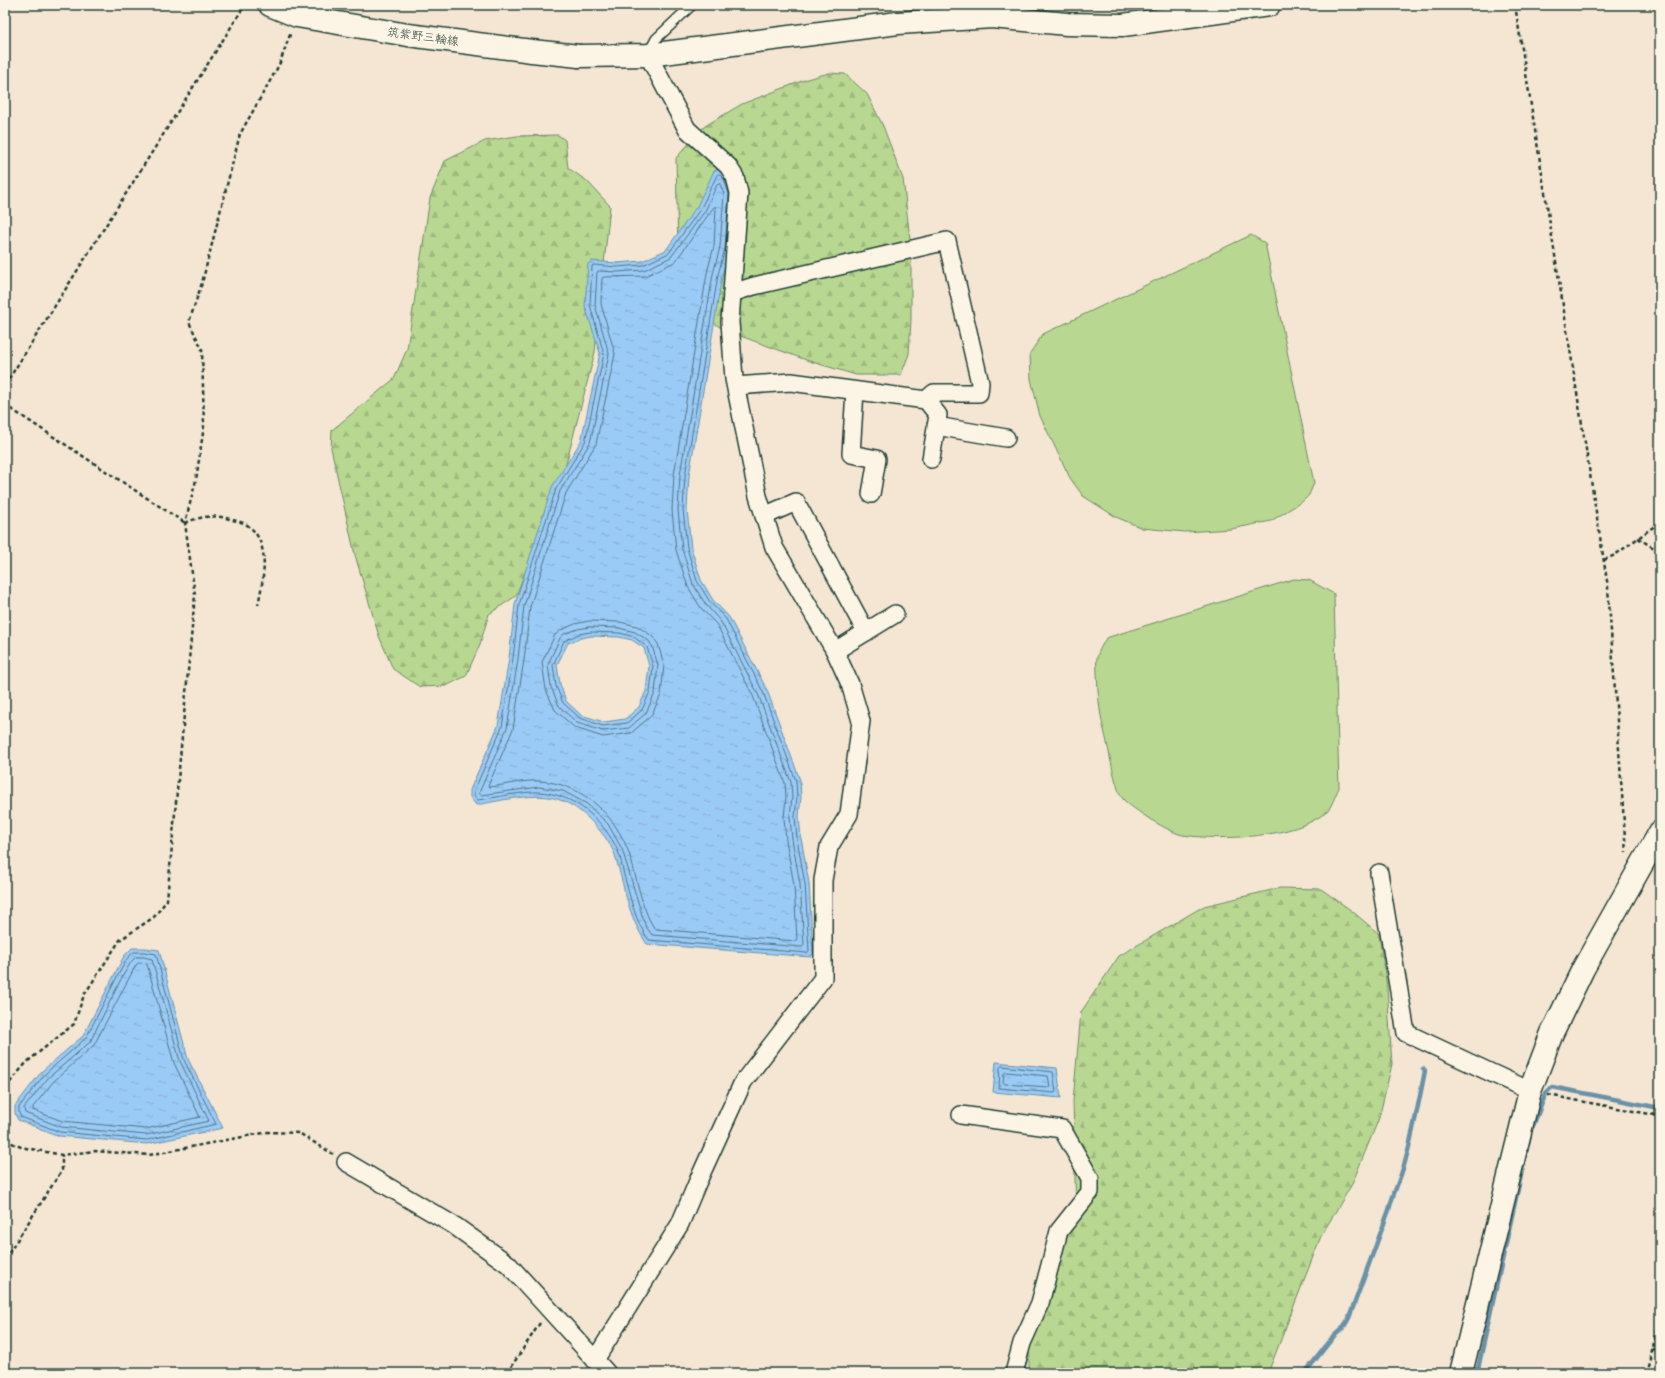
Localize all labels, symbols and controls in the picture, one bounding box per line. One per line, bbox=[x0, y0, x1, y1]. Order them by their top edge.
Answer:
street label: 筑紫野三輪線 bbox=[386, 25, 460, 49]

